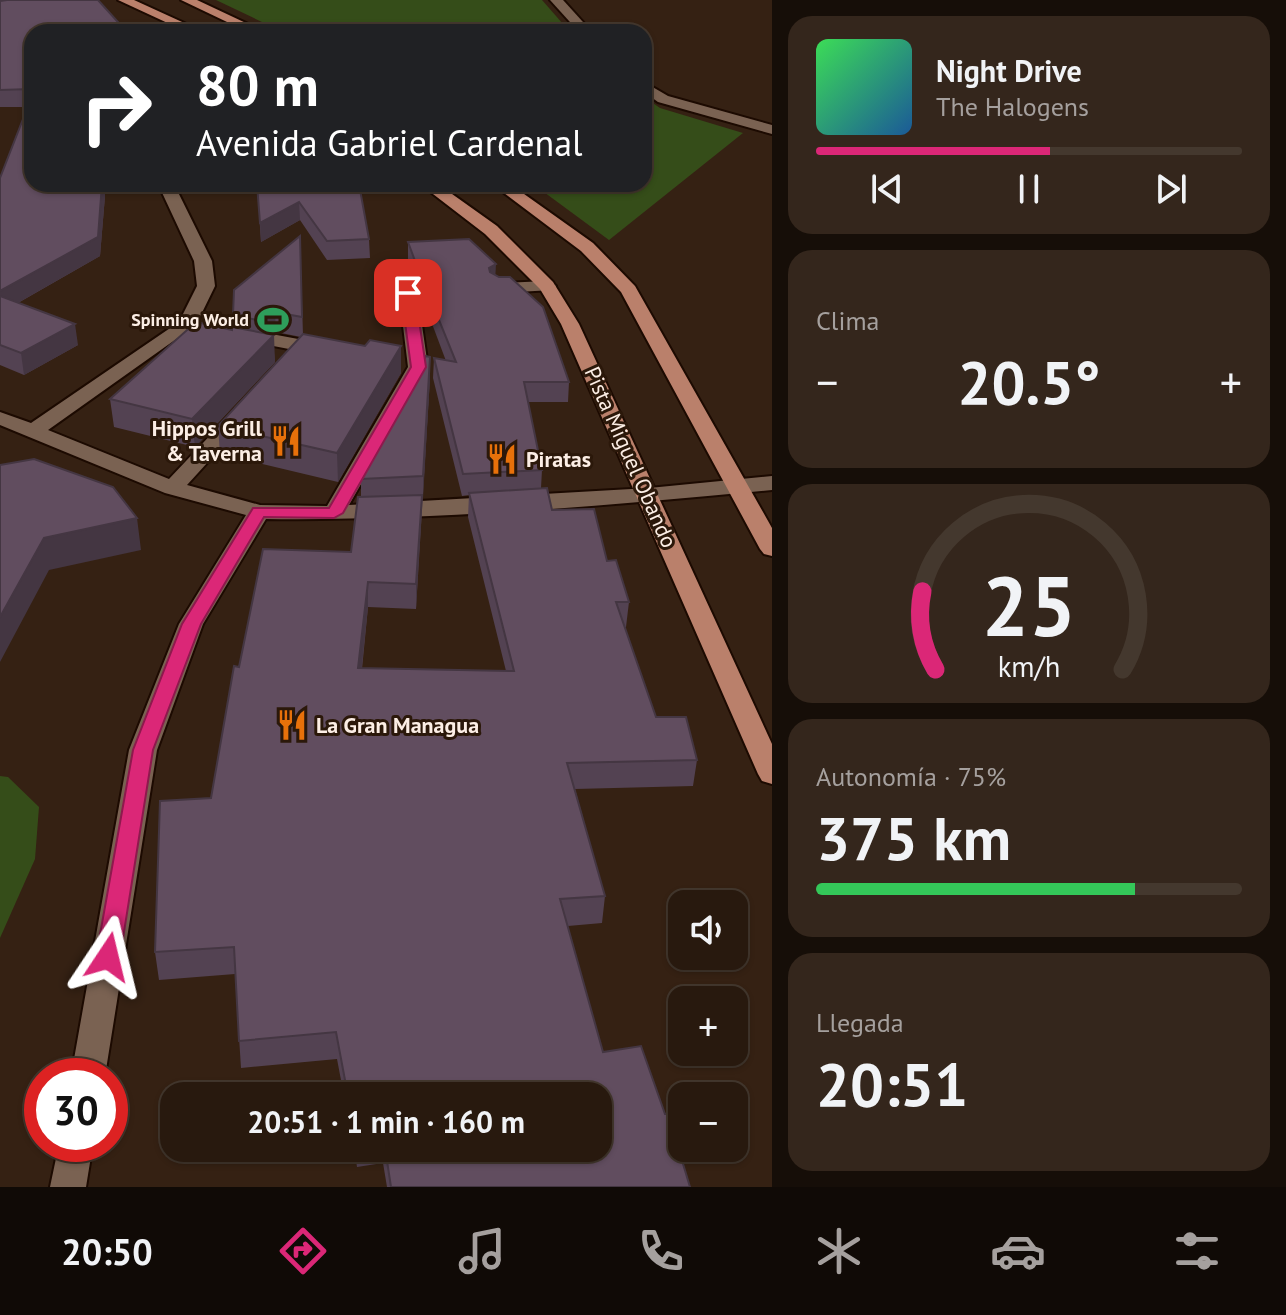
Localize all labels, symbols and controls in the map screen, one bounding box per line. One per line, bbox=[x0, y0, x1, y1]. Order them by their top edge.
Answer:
text: 80 m bbox=[196, 49, 319, 121]
text: Night Drive bbox=[936, 51, 1082, 90]
icon: right bbox=[64, 56, 168, 160]
text: The Halogens bbox=[936, 90, 1089, 123]
text: Avenida Gabriel Cardenal bbox=[196, 119, 583, 166]
icon: previous bbox=[865, 167, 909, 211]
icon: pause bbox=[1007, 167, 1051, 211]
icon: next bbox=[1149, 167, 1193, 211]
pin bbox=[374, 259, 442, 327]
icon: arrive bbox=[386, 271, 430, 315]
sports icon: Spinning World bbox=[256, 303, 290, 337]
text: Clima bbox=[816, 304, 879, 337]
place label: Spinning World bbox=[131, 308, 249, 331]
text: 20.5° bbox=[957, 343, 1101, 421]
text: − bbox=[816, 353, 838, 410]
text: + bbox=[1220, 353, 1242, 410]
street label: Pista Miguel Obando bbox=[578, 362, 684, 552]
place label: Hippos Grill & Taverna bbox=[152, 414, 263, 467]
restaurant icon: Hippos Grill & Taverna bbox=[269, 424, 303, 458]
restaurant icon: Piratas bbox=[485, 442, 519, 476]
place label: Piratas bbox=[526, 445, 591, 473]
text: 25 bbox=[982, 550, 1076, 658]
text: km/h bbox=[998, 648, 1060, 685]
restaurant icon: La Gran Managua bbox=[275, 708, 309, 742]
place label: La Gran Managua bbox=[316, 711, 479, 739]
text: Autonomía · 75% bbox=[816, 760, 1006, 793]
text: 375 km bbox=[816, 799, 1011, 877]
map controls bbox=[668, 890, 748, 1162]
button: sound bbox=[668, 890, 748, 970]
position arrow bbox=[66, 915, 150, 999]
button: + bbox=[668, 986, 748, 1066]
text: Llegada bbox=[816, 1006, 904, 1039]
text: 20:51 bbox=[816, 1045, 968, 1123]
speed limit sign: 30 bbox=[24, 1058, 128, 1162]
button: − bbox=[668, 1082, 748, 1162]
text: 20:51 · 1 min · 160 m bbox=[247, 1102, 525, 1141]
icon: directions bbox=[275, 1223, 331, 1279]
icon: music bbox=[454, 1223, 510, 1279]
icon: phone bbox=[633, 1223, 689, 1279]
icon: climate bbox=[811, 1223, 867, 1279]
icon: car bbox=[990, 1223, 1046, 1279]
icon: filters bbox=[1169, 1223, 1225, 1279]
text: 20:50 bbox=[61, 1228, 153, 1275]

